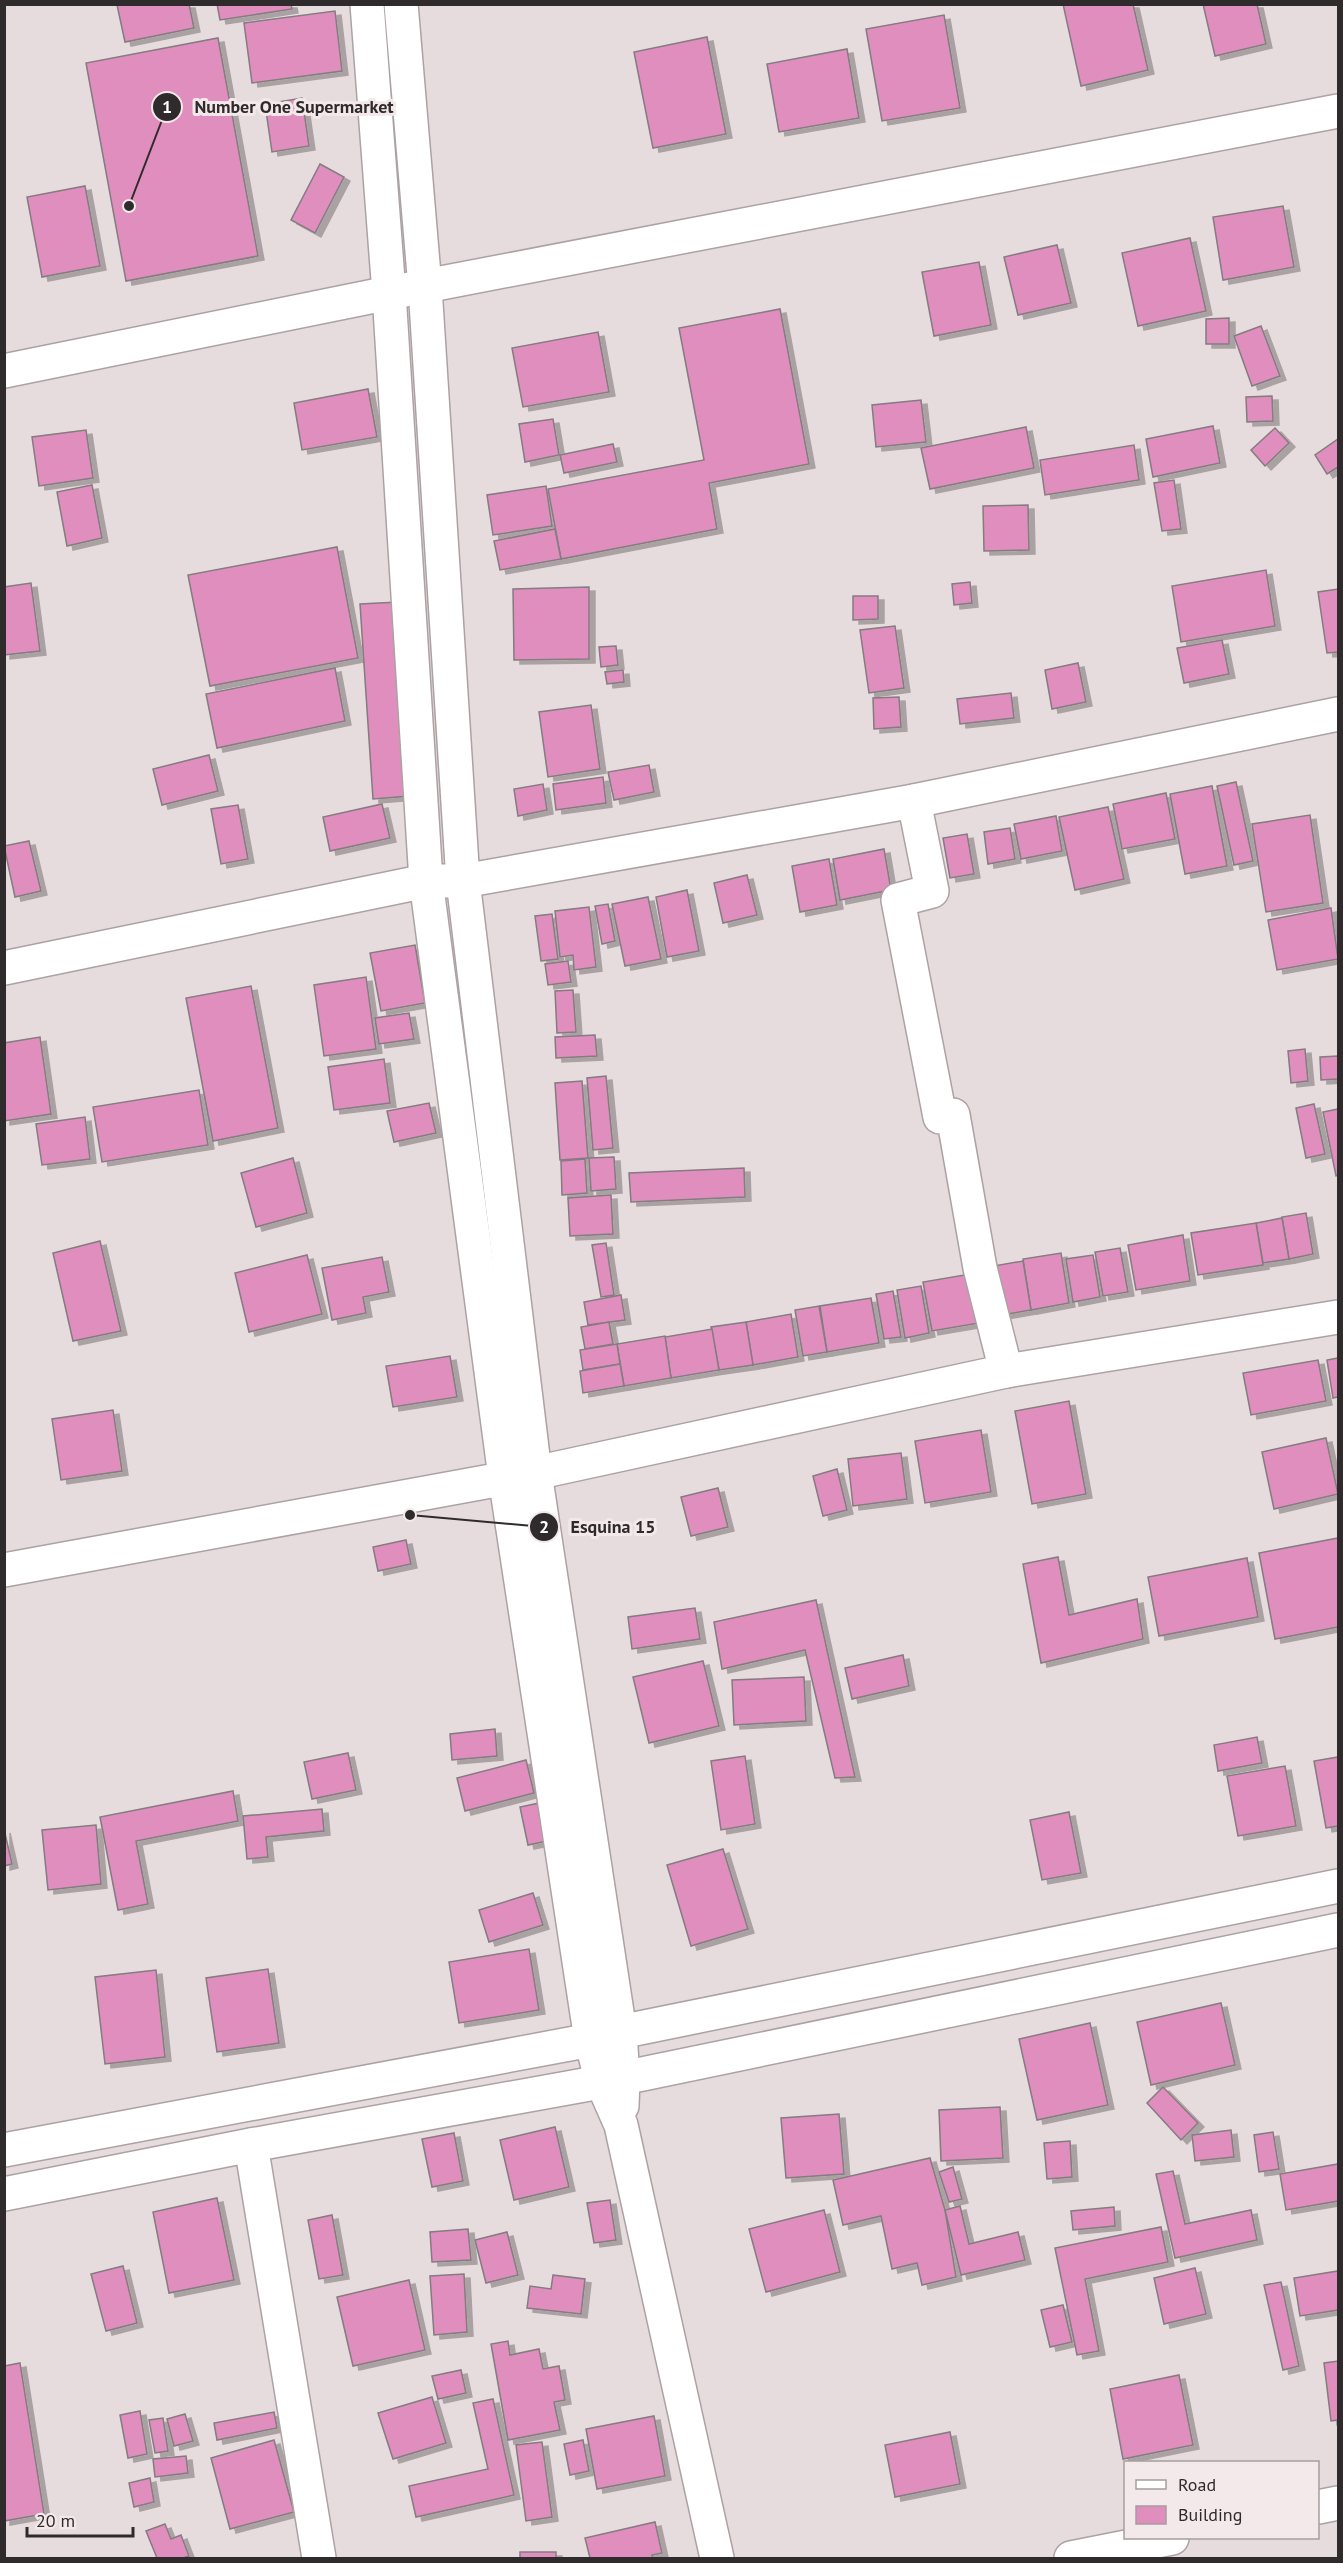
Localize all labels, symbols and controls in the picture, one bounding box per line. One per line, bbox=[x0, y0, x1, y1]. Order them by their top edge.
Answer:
callout: Number One Supermarket bbox=[152, 89, 406, 125]
text: 1 bbox=[162, 95, 172, 118]
text: Number One Supermarket bbox=[194, 95, 394, 118]
callout: Esquina 15 bbox=[529, 1509, 667, 1545]
text: 2 bbox=[539, 1515, 549, 1538]
text: Esquina 15 bbox=[571, 1515, 655, 1538]
legend bbox=[1124, 2461, 1319, 2539]
text: Road bbox=[1178, 2473, 1216, 2496]
scale bar bbox=[27, 2500, 134, 2538]
text: Building bbox=[1178, 2503, 1242, 2526]
text: 20 m bbox=[36, 2509, 75, 2532]

